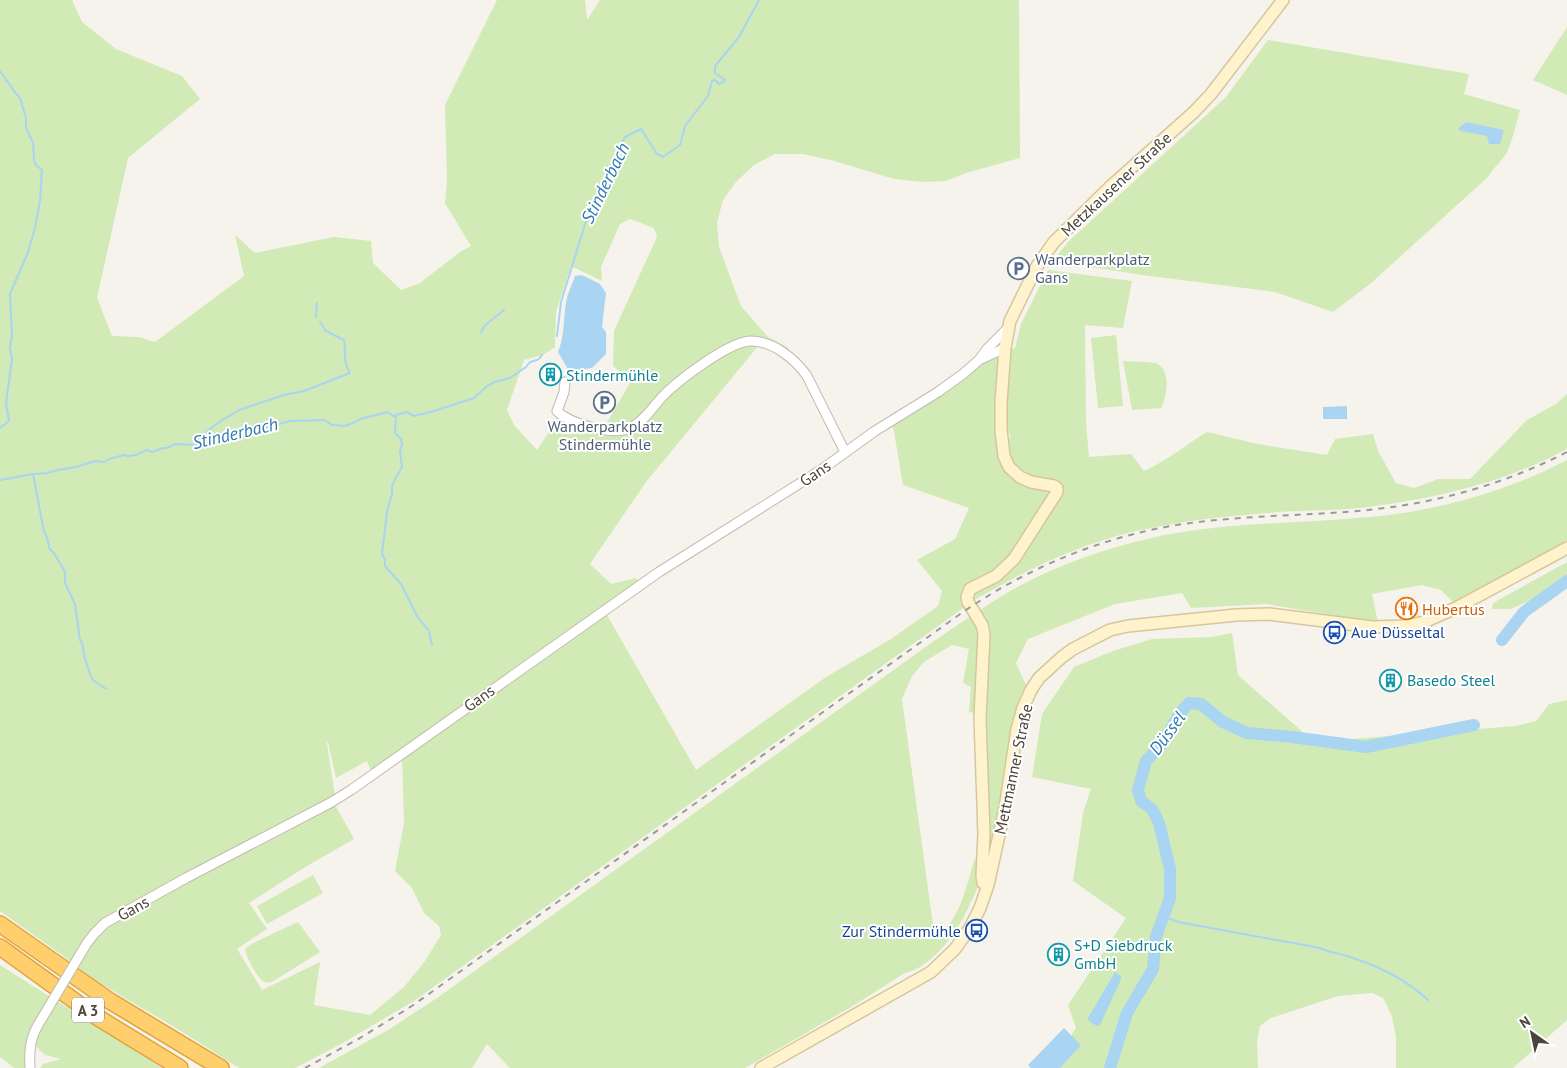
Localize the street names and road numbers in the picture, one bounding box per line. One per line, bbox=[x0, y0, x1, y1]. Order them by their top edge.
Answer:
street label: Metzkausener Straße bbox=[1057, 128, 1175, 240]
street label: Gans bbox=[796, 455, 835, 491]
street label: Gans bbox=[460, 680, 499, 716]
street label: Mettmanner Straße bbox=[989, 702, 1037, 836]
street label: Gans bbox=[114, 891, 153, 925]
road number: A 3 bbox=[72, 998, 104, 1022]

